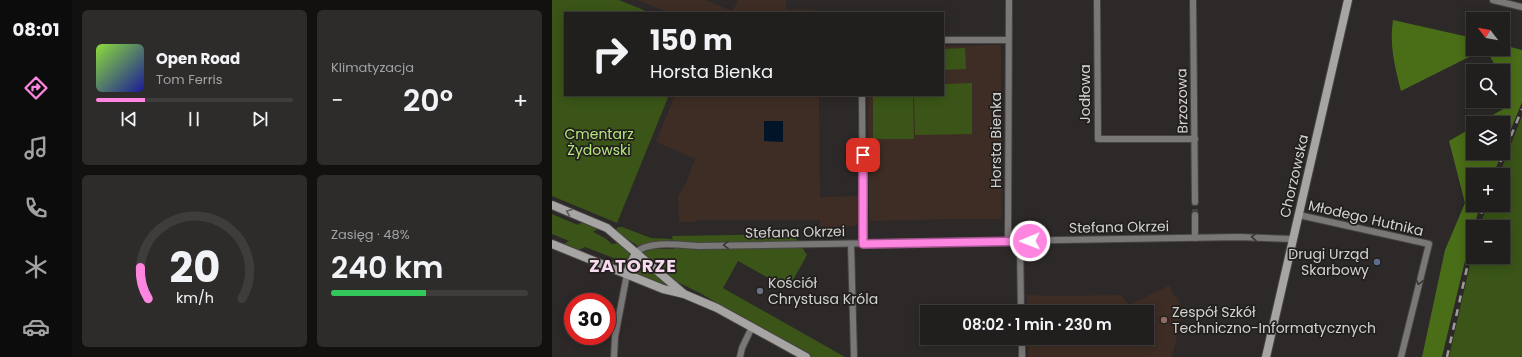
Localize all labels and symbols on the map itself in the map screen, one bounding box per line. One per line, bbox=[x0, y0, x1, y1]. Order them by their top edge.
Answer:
north arrow bbox=[1466, 12, 1510, 56]
street label: Jodłowa bbox=[1075, 64, 1095, 124]
street label: Brzozowa bbox=[1171, 68, 1193, 134]
street label: Horsta Bienka bbox=[986, 92, 1006, 188]
park label: Cmentarz Żydowski bbox=[564, 124, 634, 160]
street label: Chorzowska bbox=[1275, 132, 1313, 220]
pin bbox=[846, 138, 880, 172]
street label: Młodego Hutnika bbox=[1306, 195, 1426, 241]
one-way arrow bbox=[565, 208, 572, 216]
street label: Stefana Okrzei bbox=[1069, 216, 1169, 238]
position arrow bbox=[1009, 220, 1051, 262]
street label: Stefana Okrzei bbox=[745, 221, 845, 243]
one-way arrow bbox=[1251, 233, 1257, 242]
one-way arrow bbox=[723, 241, 729, 249]
place label: Drugi Urząd Skarbowy bbox=[1288, 244, 1369, 280]
district label: ZATORZE bbox=[589, 253, 677, 278]
marker: Drugi Urząd Skarbowy bbox=[1372, 257, 1382, 267]
place label: Kościół Chrystusa Króla bbox=[768, 273, 878, 309]
one-way arrow bbox=[1416, 278, 1424, 285]
marker: Kościół Chrystusa Króla bbox=[755, 286, 765, 296]
speed limit sign: 30 bbox=[564, 293, 616, 345]
place label: Zespół Szkół Techniczno-Informatycznych bbox=[1172, 302, 1376, 338]
marker: Zespół Szkół Techniczno-Informatycznych bbox=[1159, 315, 1169, 325]

